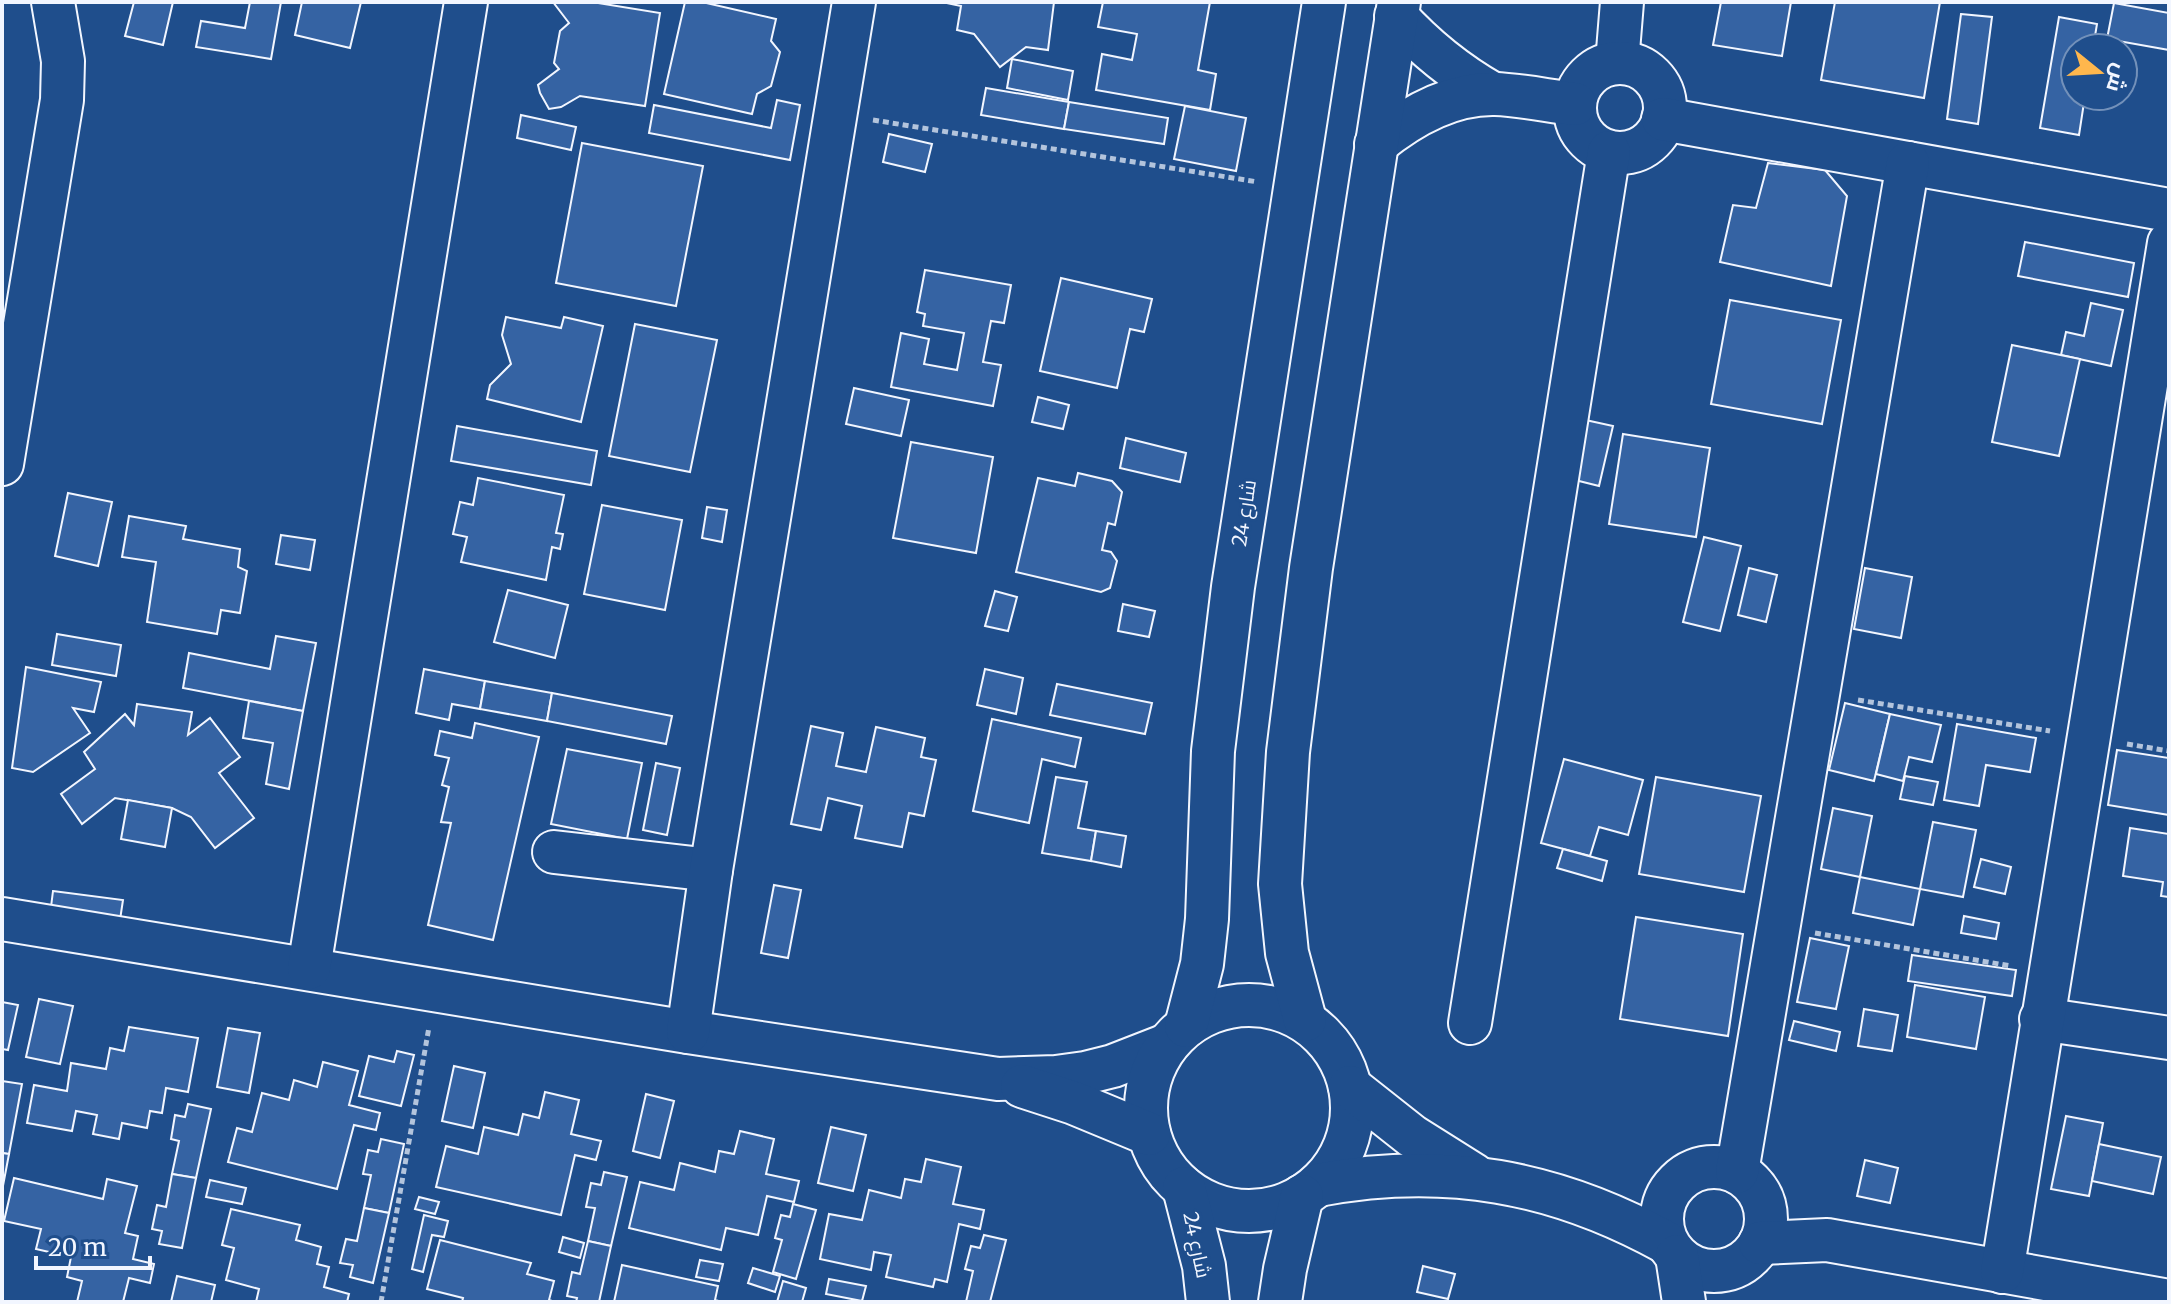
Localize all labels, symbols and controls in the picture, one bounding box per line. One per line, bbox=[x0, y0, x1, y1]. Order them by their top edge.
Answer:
north arrow bbox=[2059, 32, 2139, 112]
text: ش bbox=[2100, 60, 2136, 96]
street label: شارع 24 bbox=[1226, 478, 1263, 548]
street label: شارع 24 bbox=[1176, 1209, 1217, 1281]
scale bar bbox=[36, 1220, 150, 1270]
text: 20 m bbox=[48, 1232, 107, 1263]

